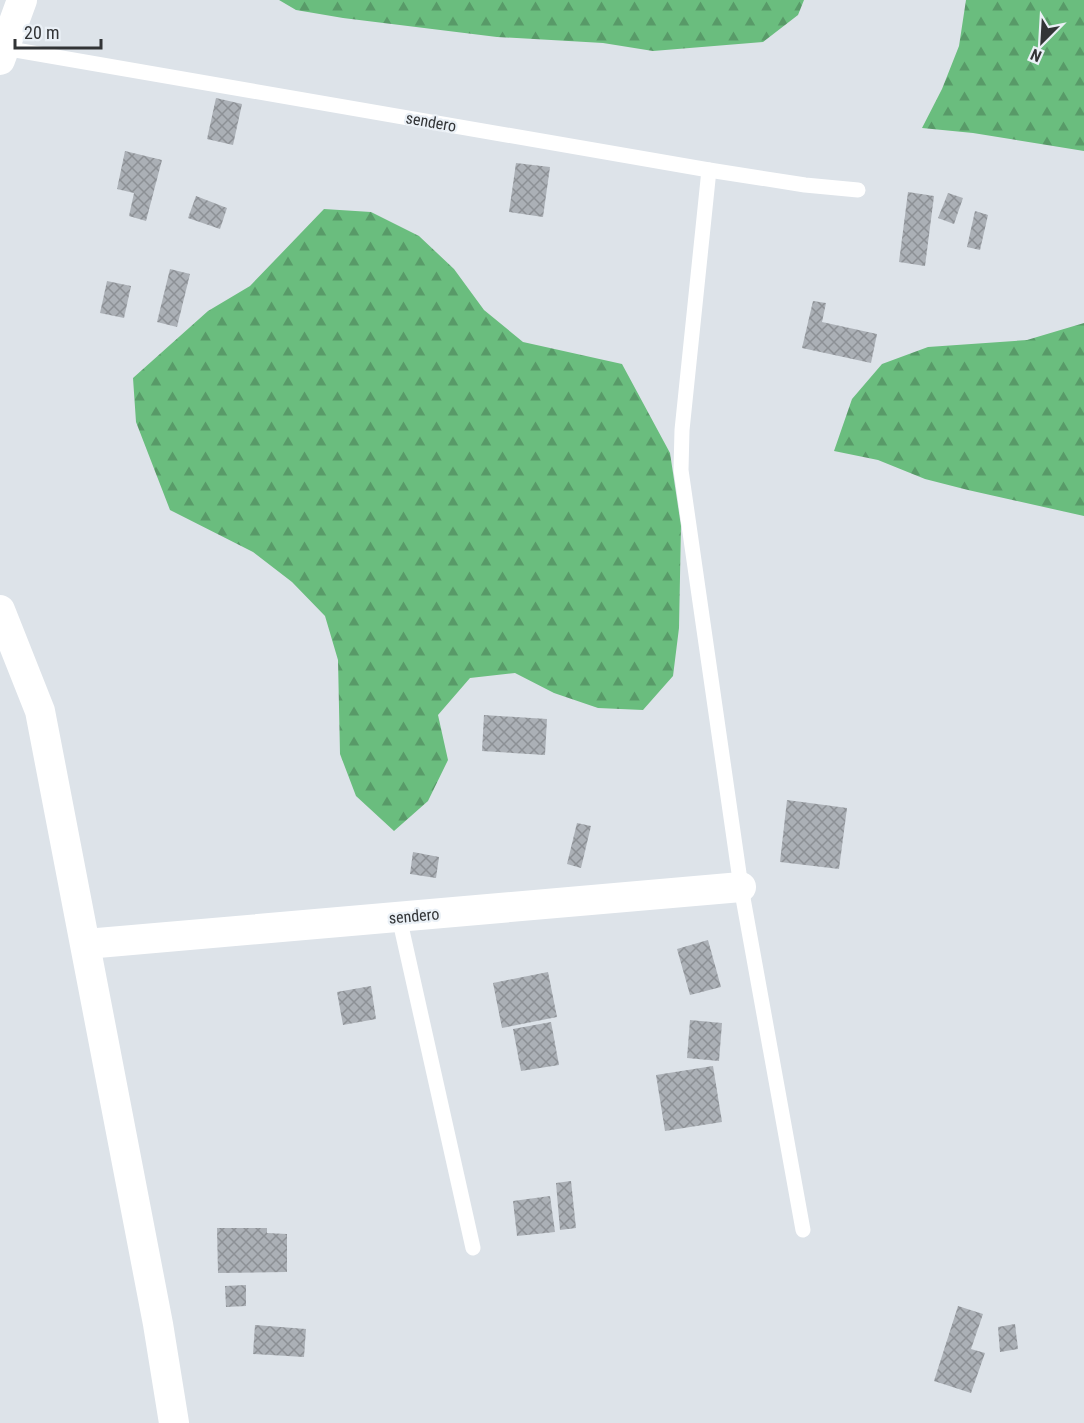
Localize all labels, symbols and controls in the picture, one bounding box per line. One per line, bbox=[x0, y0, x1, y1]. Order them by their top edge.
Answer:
scale bar bbox=[15, 12, 100, 50]
north arrow bbox=[1012, 12, 1072, 72]
text: 20 m bbox=[24, 22, 59, 43]
text: N bbox=[1028, 45, 1044, 66]
street label: sendero bbox=[404, 108, 458, 136]
street label: sendero bbox=[388, 904, 440, 928]

